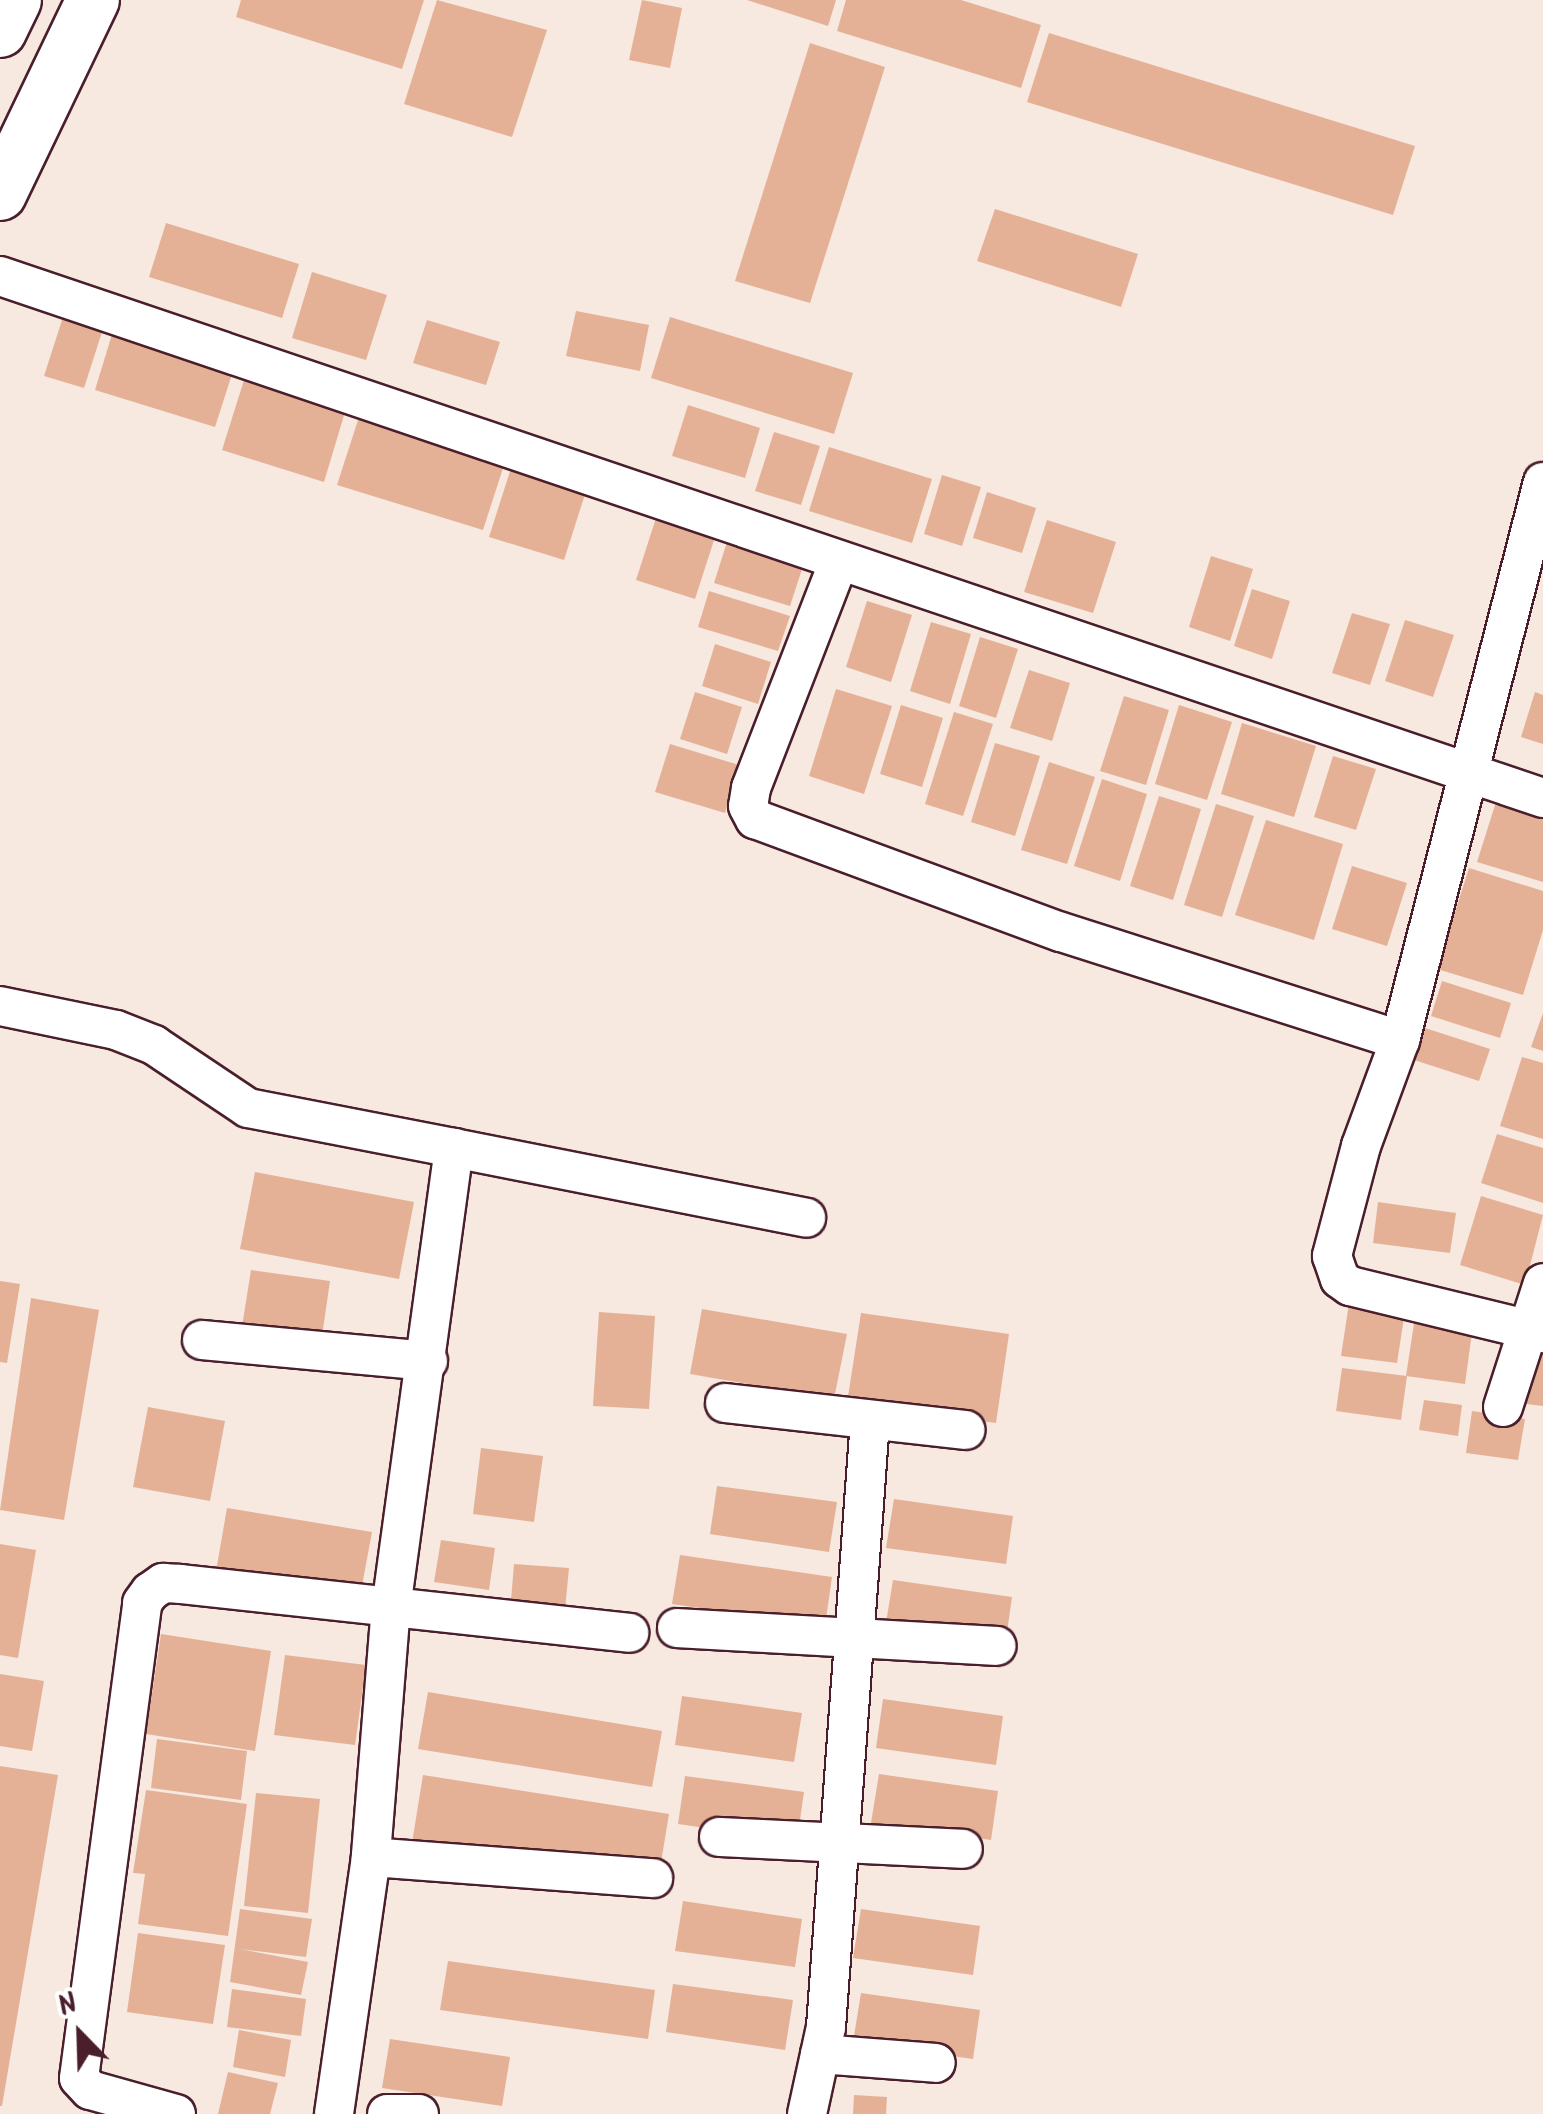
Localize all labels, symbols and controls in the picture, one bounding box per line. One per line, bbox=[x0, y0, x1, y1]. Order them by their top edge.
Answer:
text: N bbox=[51, 1982, 85, 2030]
north arrow bbox=[30, 1984, 130, 2084]

